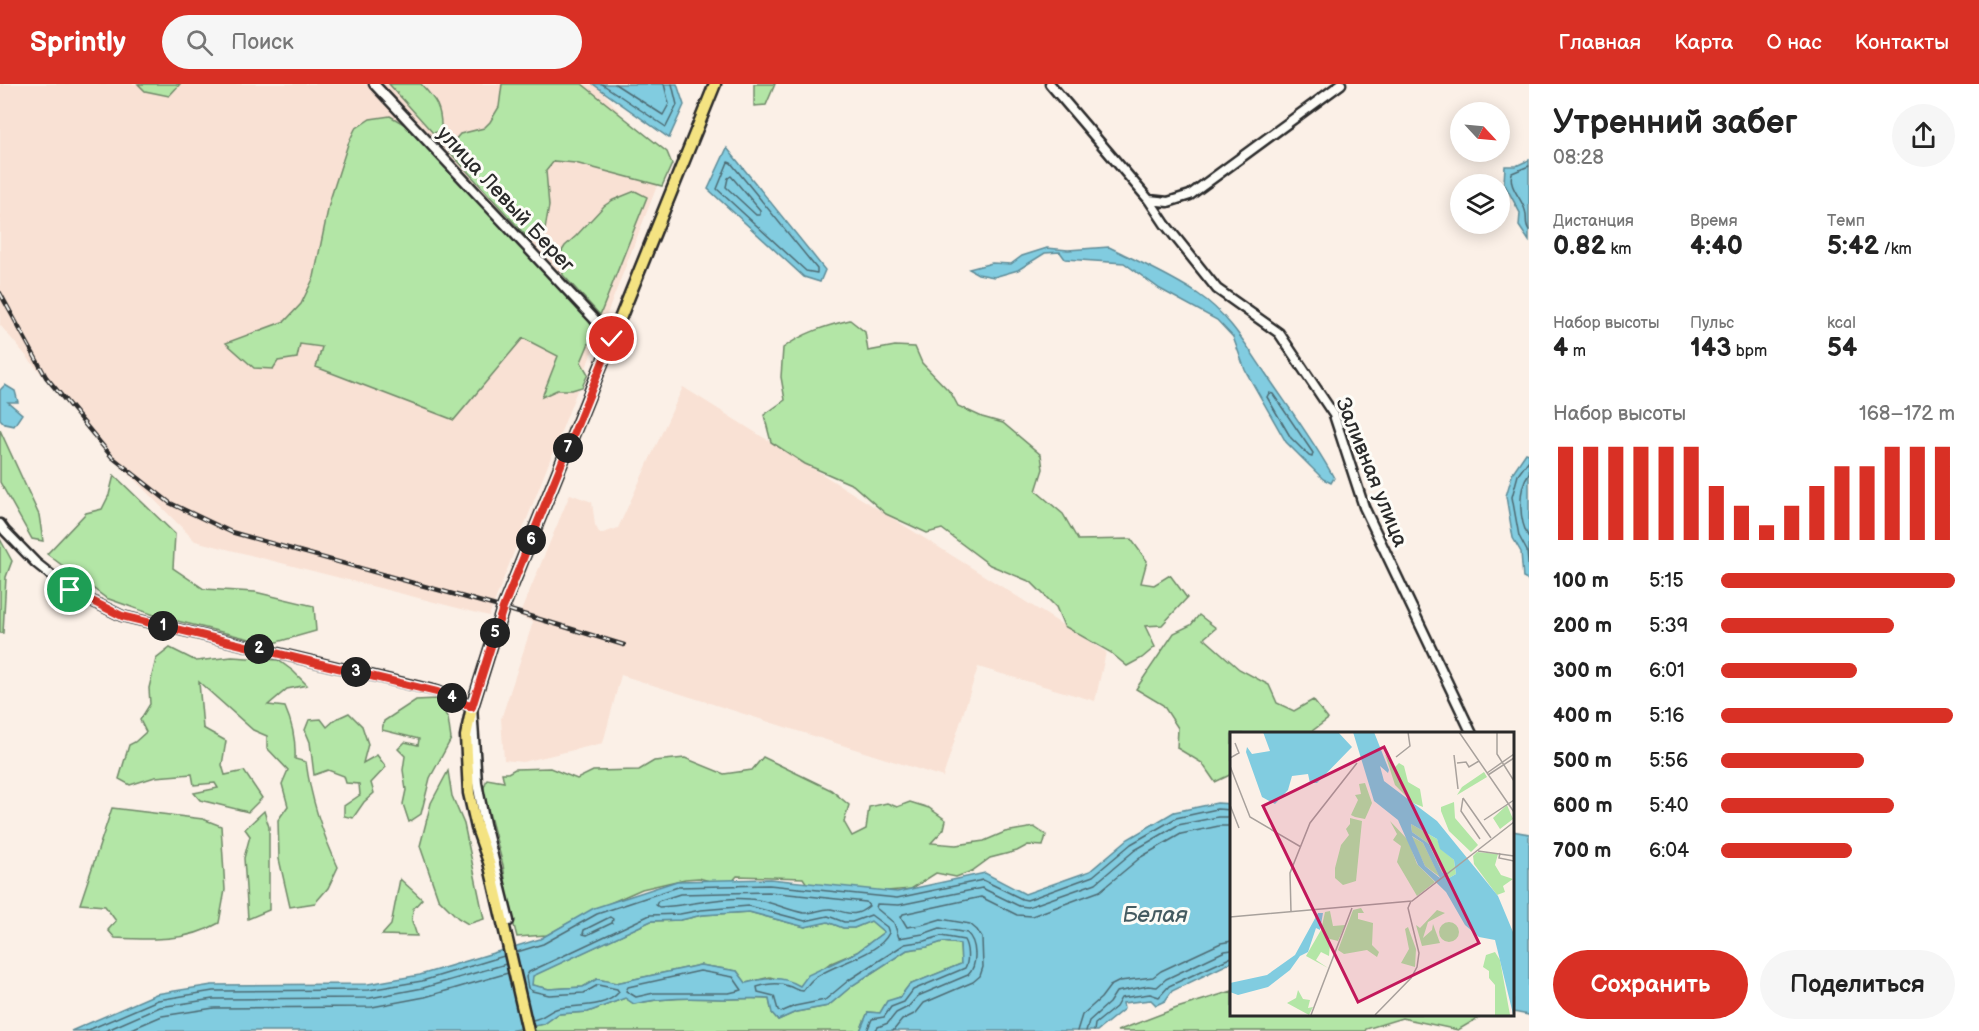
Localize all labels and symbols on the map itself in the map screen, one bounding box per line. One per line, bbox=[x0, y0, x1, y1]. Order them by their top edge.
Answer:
north arrow bbox=[1450, 102, 1510, 162]
street label: улица Левый Берег bbox=[432, 121, 580, 278]
pin bbox=[586, 313, 637, 364]
street label: Заливная улица bbox=[1330, 394, 1413, 551]
pin: 7 bbox=[553, 433, 583, 463]
pin: 6 bbox=[516, 525, 546, 555]
pin bbox=[44, 564, 95, 615]
pin: 1 bbox=[148, 611, 178, 641]
pin: 5 bbox=[480, 618, 510, 648]
pin: 2 bbox=[244, 634, 274, 664]
pin: 3 bbox=[341, 657, 371, 687]
pin: 4 bbox=[437, 683, 467, 713]
inset map bbox=[1230, 732, 1514, 1016]
water label: Белая bbox=[1122, 902, 1188, 929]

